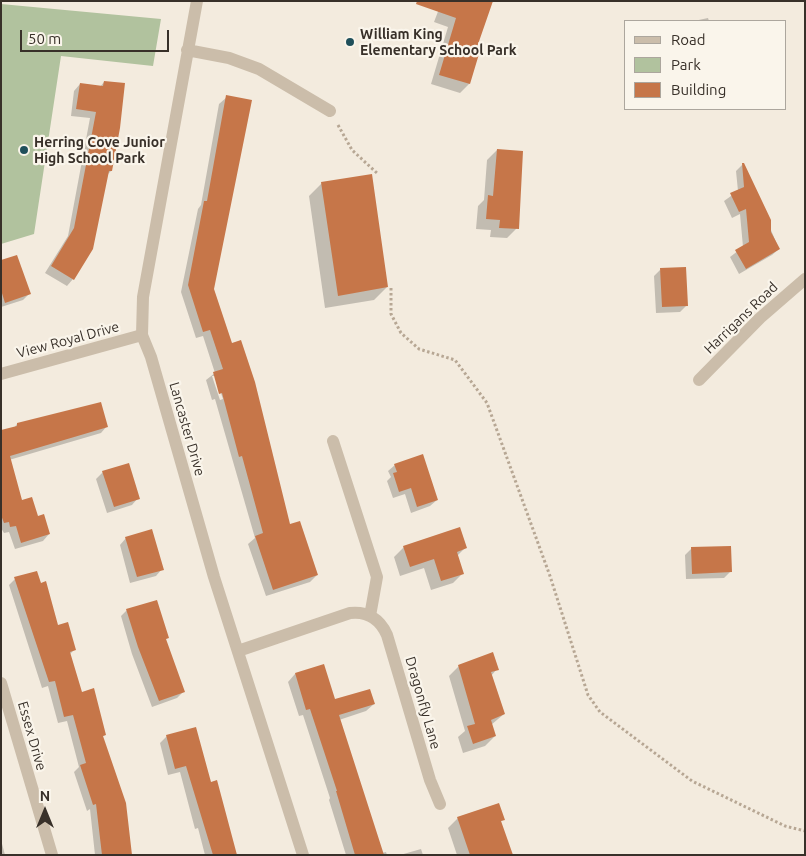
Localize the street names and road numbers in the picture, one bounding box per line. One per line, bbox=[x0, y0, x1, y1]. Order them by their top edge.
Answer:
street label: Harrigans Road bbox=[701, 279, 781, 357]
street label: View Royal Drive bbox=[15, 318, 121, 362]
street label: Lancaster Drive bbox=[166, 380, 208, 478]
street label: Dragonfly Lane bbox=[402, 655, 444, 751]
street label: Essex Drive bbox=[14, 700, 50, 772]

